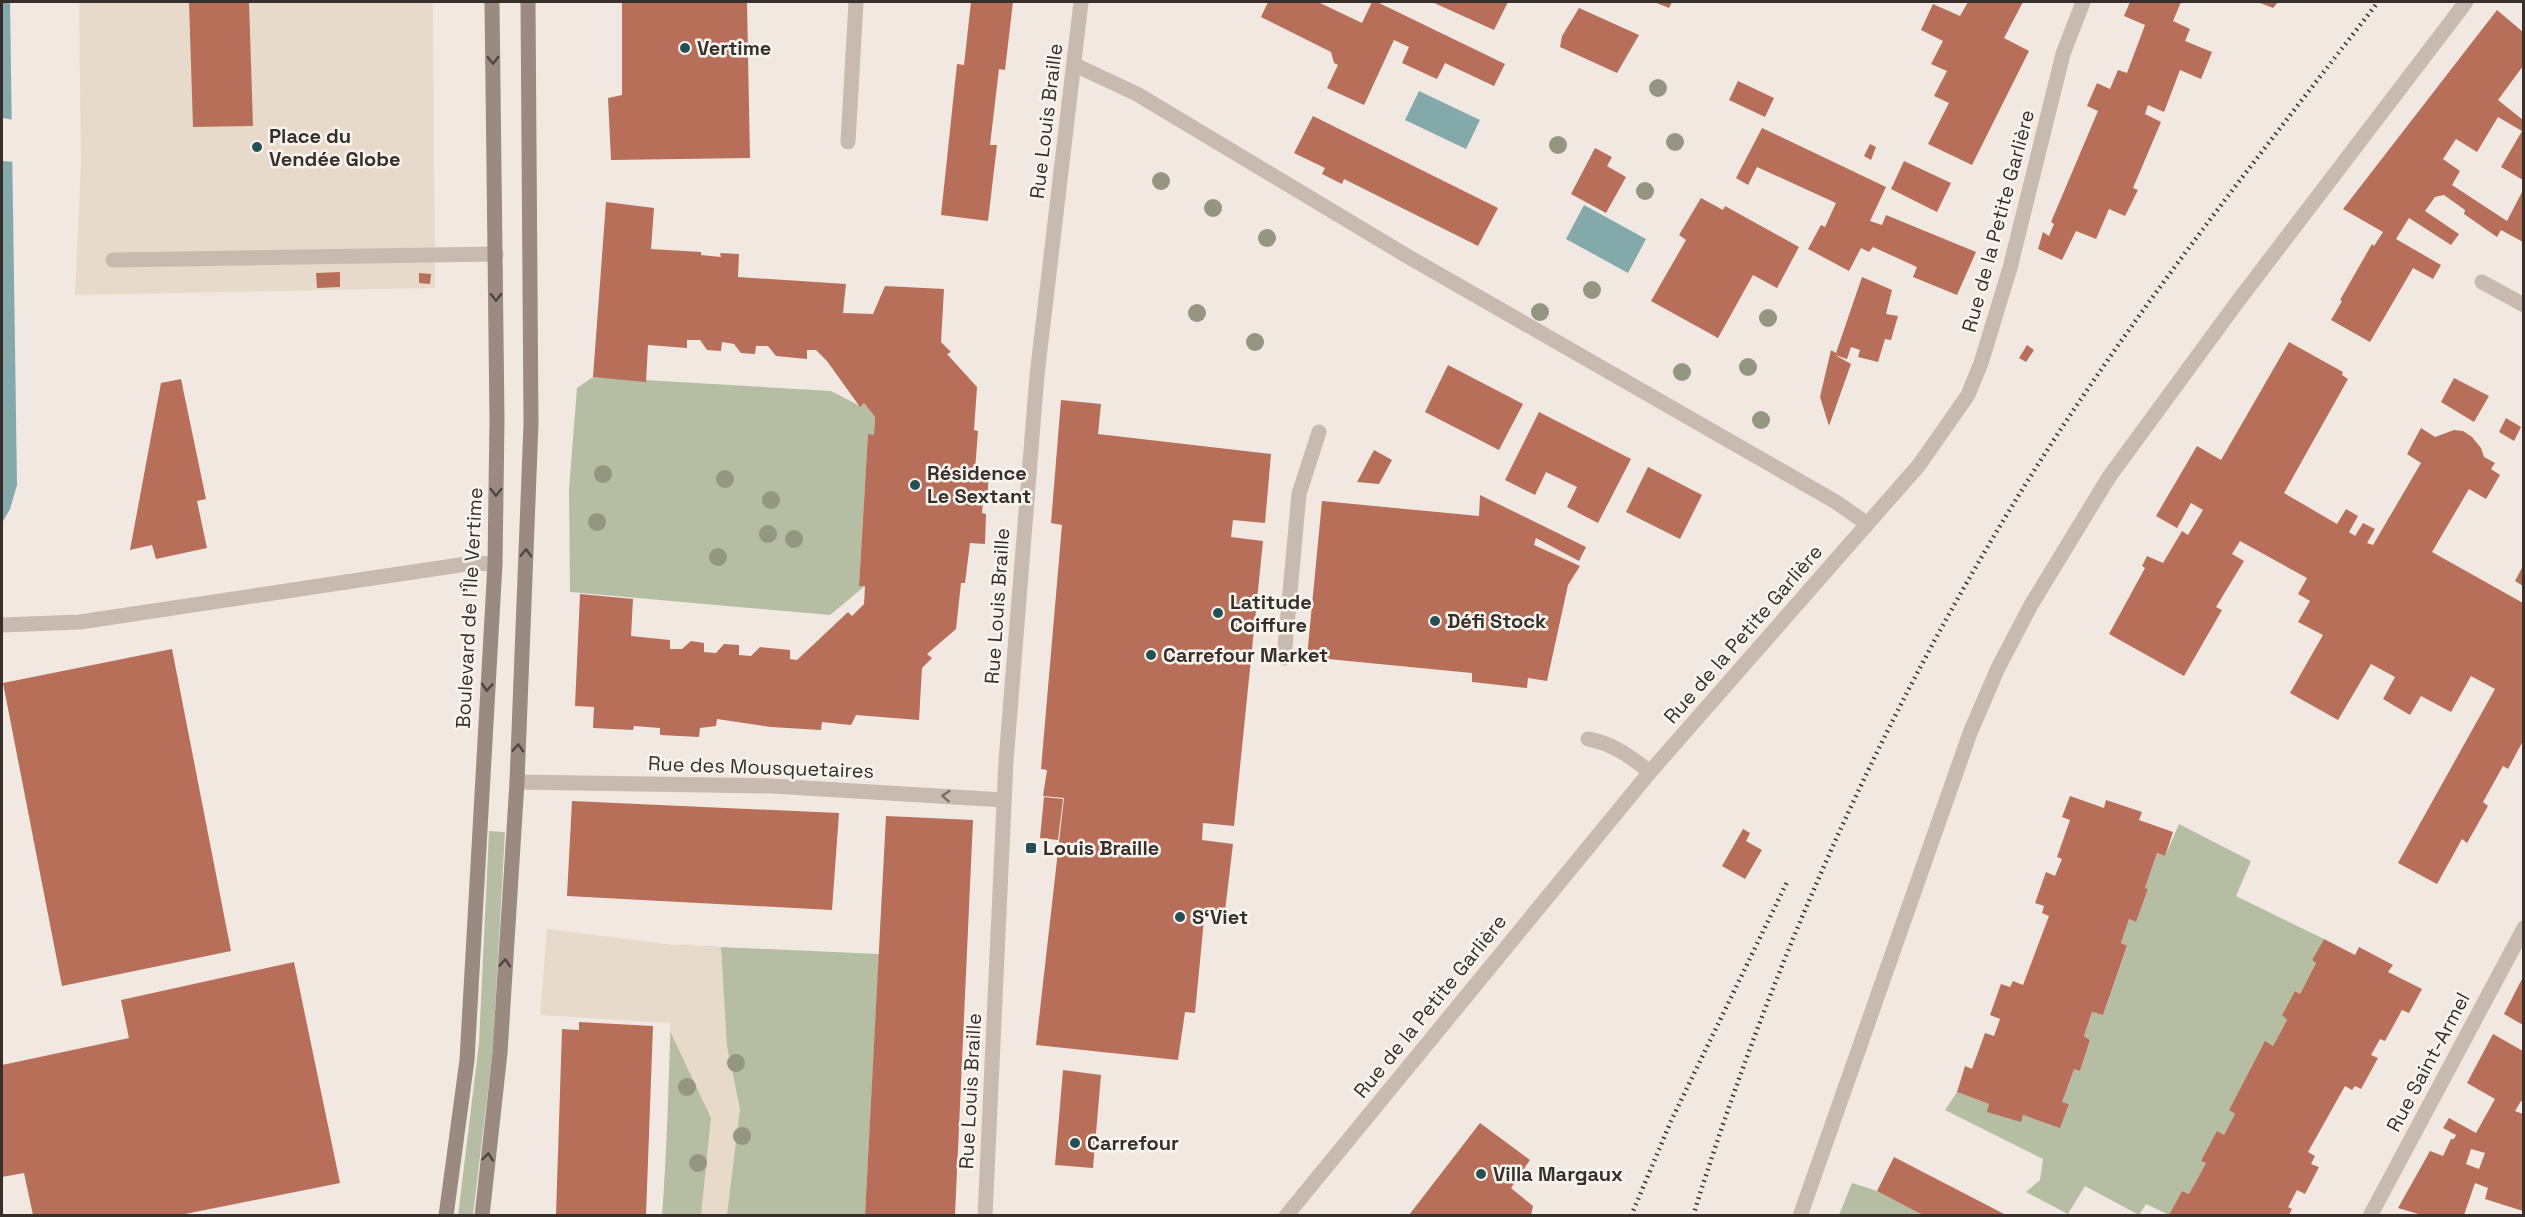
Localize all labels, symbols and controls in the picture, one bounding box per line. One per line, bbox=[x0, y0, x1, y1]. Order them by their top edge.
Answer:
place label: Vertime bbox=[697, 35, 771, 61]
marker: Vertime bbox=[678, 41, 692, 55]
street label: Rue Louis Braille bbox=[1024, 42, 1068, 200]
one-way arrow bbox=[487, 55, 499, 64]
street label: Rue de la Petite Garlière bbox=[1956, 107, 2040, 335]
place label: Place du Vendée Globe bbox=[269, 123, 401, 172]
marker: Place du Vendée Globe bbox=[250, 140, 264, 154]
one-way arrow bbox=[490, 292, 502, 301]
place label: Résidence Le Sextant bbox=[927, 460, 1031, 509]
marker: Résidence Le Sextant bbox=[908, 478, 922, 492]
street label: Boulevard de l'Île Vertime bbox=[450, 487, 488, 729]
one-way arrow bbox=[490, 487, 502, 496]
street label: Rue Louis Braille bbox=[979, 527, 1015, 685]
street label: Rue de la Petite Garlière bbox=[1658, 539, 1828, 729]
one-way arrow bbox=[520, 548, 533, 557]
place label: Latitude Coiffure bbox=[1230, 589, 1312, 638]
marker: Latitude Coiffure bbox=[1211, 606, 1225, 620]
place label: Défi Stock bbox=[1447, 608, 1546, 634]
marker: Défi Stock bbox=[1428, 614, 1442, 628]
place label: Carrefour Market bbox=[1163, 642, 1328, 668]
marker: Carrefour Market bbox=[1144, 648, 1158, 662]
one-way arrow bbox=[481, 682, 494, 691]
one-way arrow bbox=[512, 743, 525, 752]
street label: Rue des Mousquetaires bbox=[647, 750, 875, 784]
one-way arrow bbox=[941, 789, 950, 802]
place label: Louis Braille bbox=[1043, 835, 1159, 861]
marker: Louis Braille bbox=[1024, 841, 1038, 855]
place label: S‘Viet bbox=[1192, 904, 1248, 930]
street label: Rue de la Petite Garlière bbox=[1348, 909, 1512, 1103]
marker: S‘Viet bbox=[1173, 910, 1187, 924]
one-way arrow bbox=[499, 959, 512, 968]
street label: Rue Saint-Armel bbox=[2380, 988, 2476, 1136]
street label: Rue Louis Braille bbox=[953, 1012, 987, 1170]
place label: Carrefour bbox=[1087, 1130, 1179, 1156]
marker: Carrefour bbox=[1068, 1136, 1082, 1150]
one-way arrow bbox=[482, 1153, 494, 1162]
place label: Villa Margaux bbox=[1493, 1161, 1623, 1187]
marker: Villa Margaux bbox=[1474, 1167, 1488, 1181]

